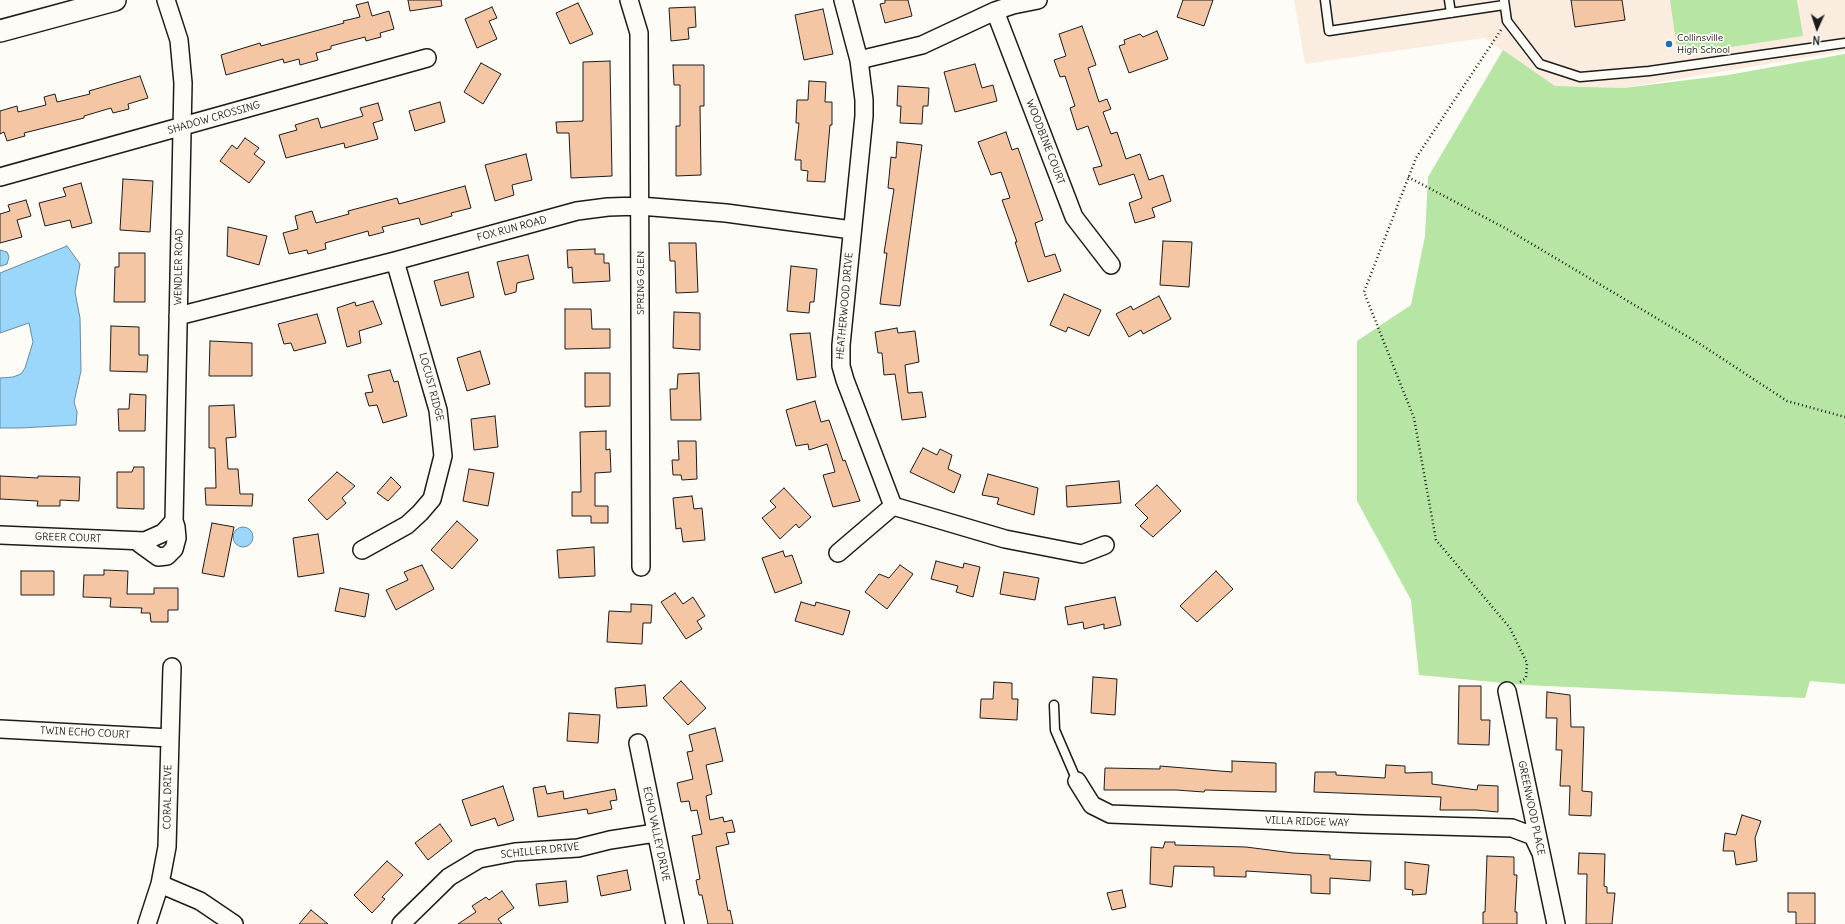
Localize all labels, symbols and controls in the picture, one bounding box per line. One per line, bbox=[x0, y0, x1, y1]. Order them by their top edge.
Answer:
north arrow bbox=[1797, 8, 1837, 48]
place label: Collinsville High School bbox=[1677, 32, 1730, 56]
text: N bbox=[1812, 33, 1821, 47]
marker: Collinsville High School bbox=[1664, 39, 1674, 49]
street label: WOODBINE COURT bbox=[1023, 98, 1067, 186]
street label: SHADOW CROSSING bbox=[166, 99, 262, 137]
street label: FOX RUN ROAD bbox=[476, 214, 548, 244]
street label: WENDLER ROAD bbox=[172, 229, 186, 305]
street label: SPRING GLEN bbox=[635, 251, 647, 315]
street label: HEATHERWOOD DRIVE bbox=[834, 252, 856, 360]
street label: LOCUST RIDGE bbox=[416, 352, 446, 422]
street label: GREER COURT bbox=[35, 531, 101, 545]
street label: TWIN ECHO COURT bbox=[40, 725, 130, 741]
street label: GREENWOOD PLACE bbox=[1515, 760, 1547, 856]
street label: CORAL DRIVE bbox=[161, 765, 175, 829]
street label: ECHO VALLEY DRIVE bbox=[640, 786, 672, 882]
street label: VILLA RIDGE WAY bbox=[1265, 815, 1349, 829]
street label: SCHILLER DRIVE bbox=[500, 841, 580, 861]

